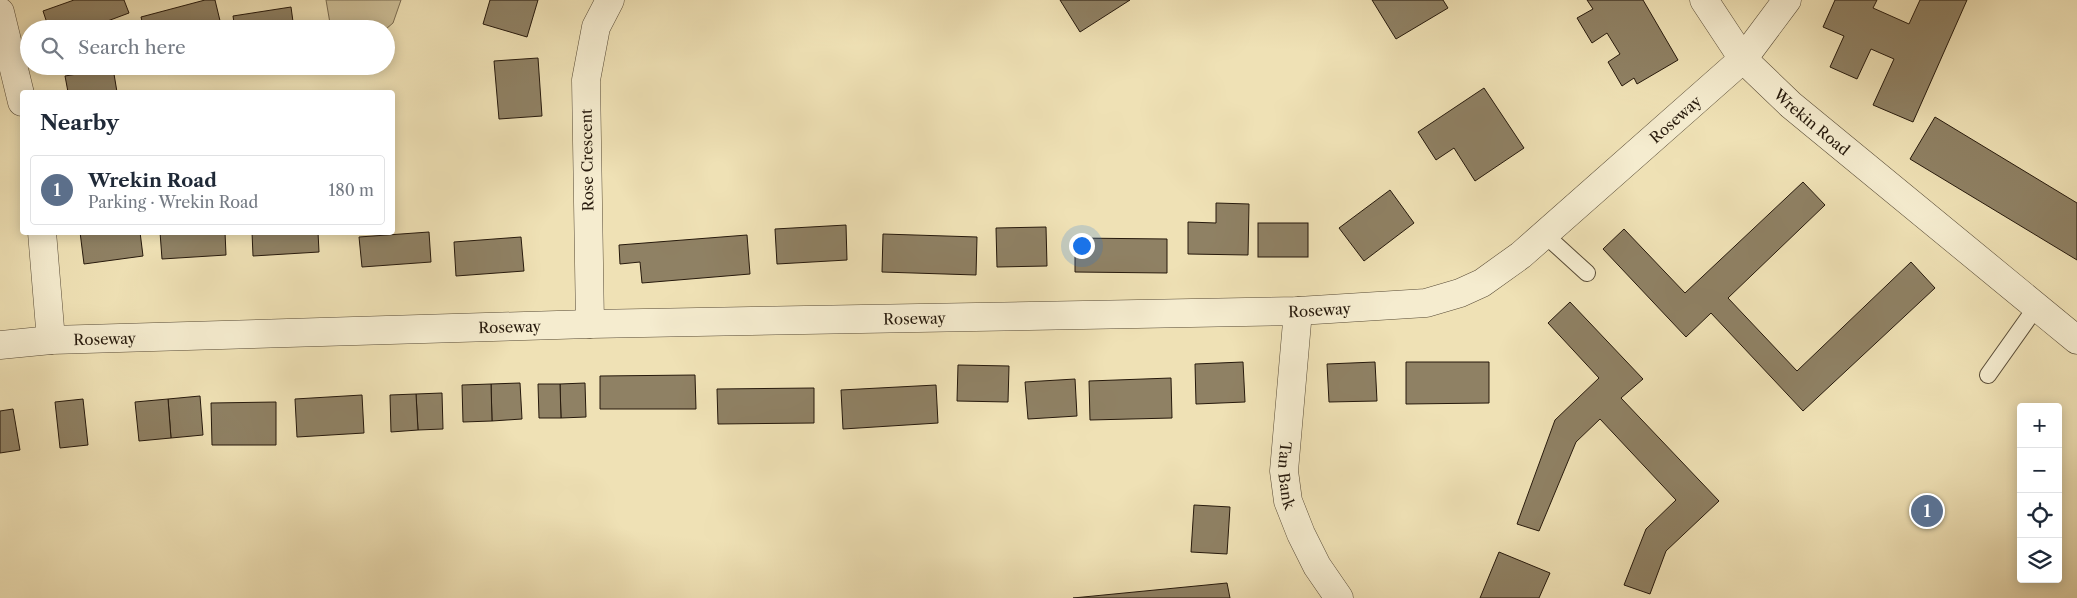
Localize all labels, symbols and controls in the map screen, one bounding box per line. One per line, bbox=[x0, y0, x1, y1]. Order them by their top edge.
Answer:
search box bbox=[20, 20, 395, 75]
icon: search bbox=[38, 34, 66, 62]
text: Search here bbox=[78, 36, 186, 59]
street label: Wrekin Road bbox=[1769, 84, 1854, 159]
street label: Roseway bbox=[1645, 91, 1705, 147]
street label: Rose Crescent bbox=[577, 108, 597, 211]
text: Nearby bbox=[40, 110, 119, 135]
text: Wrekin Road bbox=[88, 169, 217, 192]
text: 1 bbox=[53, 180, 61, 200]
text: 180 m bbox=[328, 180, 374, 200]
text: Parking · Wrekin Road bbox=[88, 192, 258, 212]
your location bbox=[1069, 233, 1095, 259]
street label: Roseway bbox=[1288, 298, 1352, 321]
street label: Roseway bbox=[883, 308, 947, 328]
street label: Roseway bbox=[478, 316, 542, 337]
street label: Roseway bbox=[73, 328, 137, 349]
map controls bbox=[2017, 403, 2062, 583]
button: + bbox=[2017, 403, 2062, 448]
street label: Tan Bank bbox=[1274, 441, 1300, 513]
button: − bbox=[2017, 448, 2062, 493]
pin: 1 bbox=[1911, 492, 1943, 530]
button: locate bbox=[2017, 493, 2062, 538]
button: layers bbox=[2017, 538, 2062, 583]

